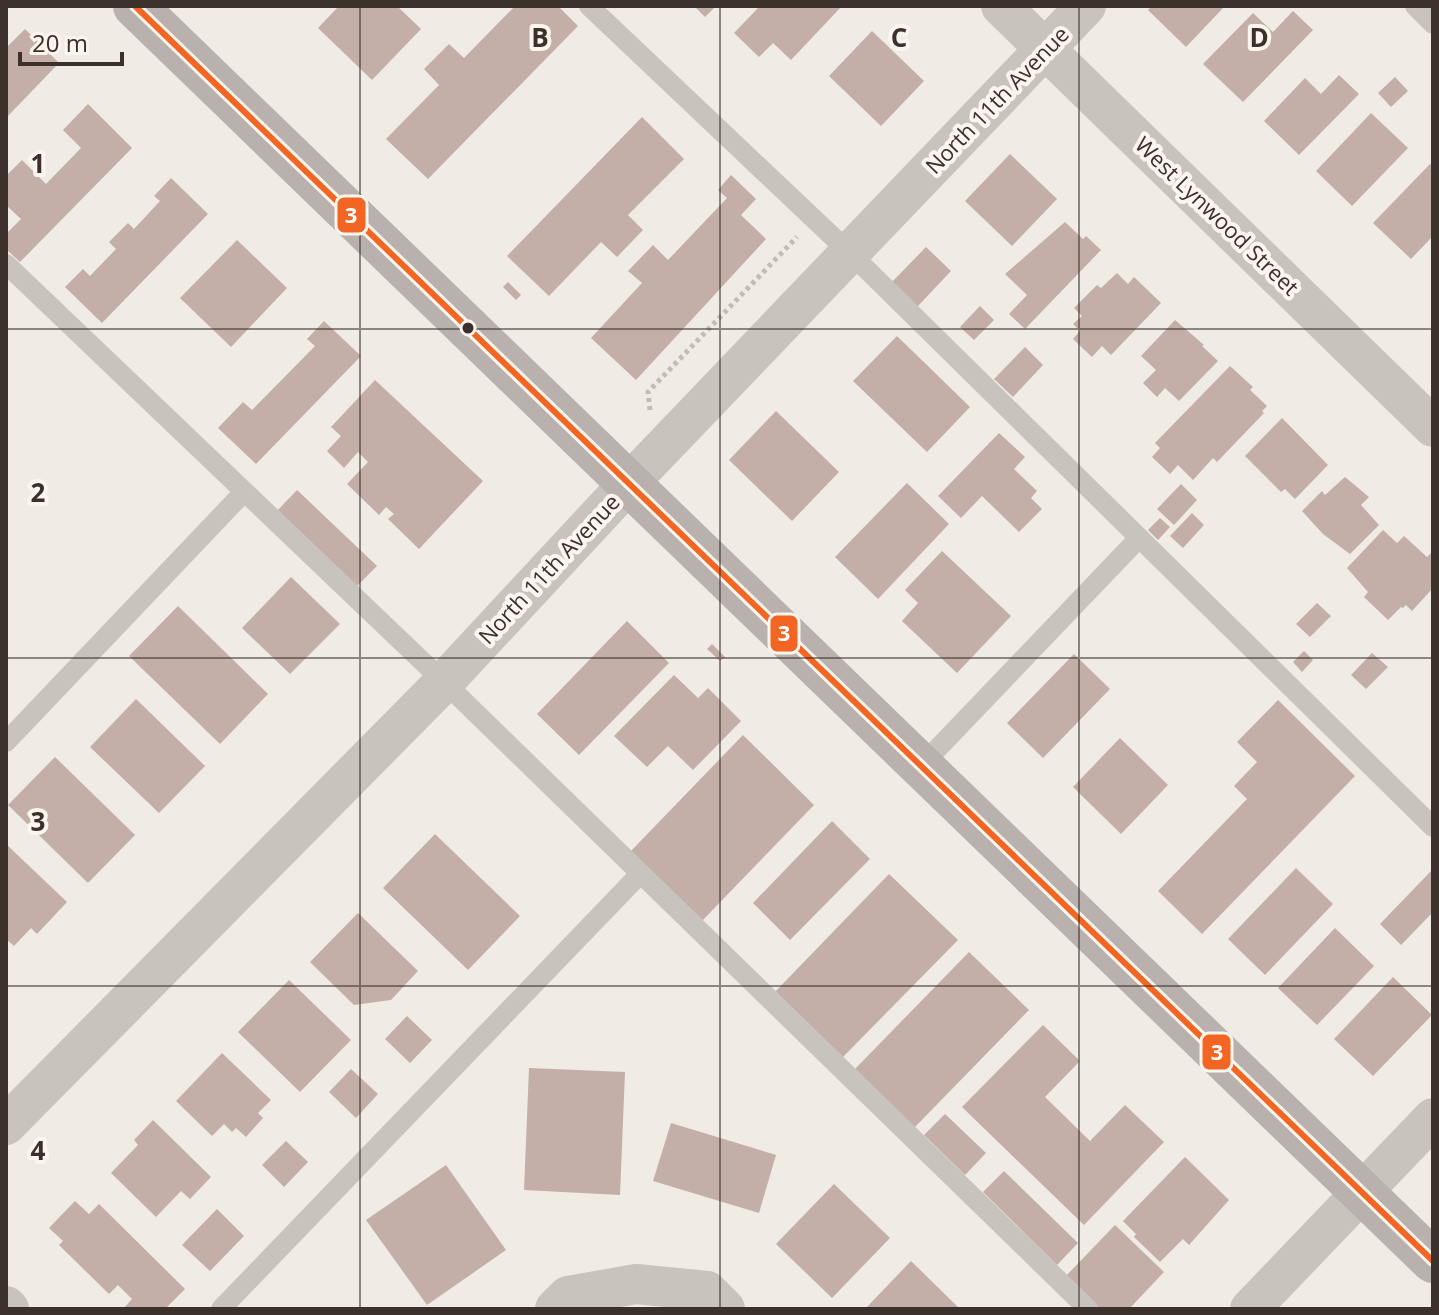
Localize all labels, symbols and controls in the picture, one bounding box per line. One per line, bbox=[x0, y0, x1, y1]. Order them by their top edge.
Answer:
scale bar bbox=[20, 16, 122, 66]
text: B bbox=[531, 19, 549, 55]
text: C bbox=[891, 19, 907, 55]
street label: North 11th Avenue bbox=[918, 19, 1075, 180]
text: D bbox=[1249, 19, 1269, 55]
text: 20 m bbox=[32, 26, 88, 59]
street label: West Lynwood Street bbox=[1129, 129, 1306, 301]
text: 1 bbox=[31, 145, 45, 181]
line badge: 3 bbox=[336, 196, 367, 234]
text: 3 bbox=[345, 199, 357, 229]
unlabelled marker bbox=[460, 320, 476, 336]
text: 2 bbox=[31, 474, 46, 510]
street label: North 11th Avenue bbox=[471, 487, 626, 650]
line badge: 3 bbox=[769, 614, 799, 653]
text: 3 bbox=[778, 617, 790, 647]
text: 3 bbox=[31, 803, 45, 839]
line badge: 3 bbox=[1201, 1033, 1232, 1071]
text: 3 bbox=[1211, 1036, 1223, 1066]
text: 4 bbox=[31, 1132, 46, 1168]

